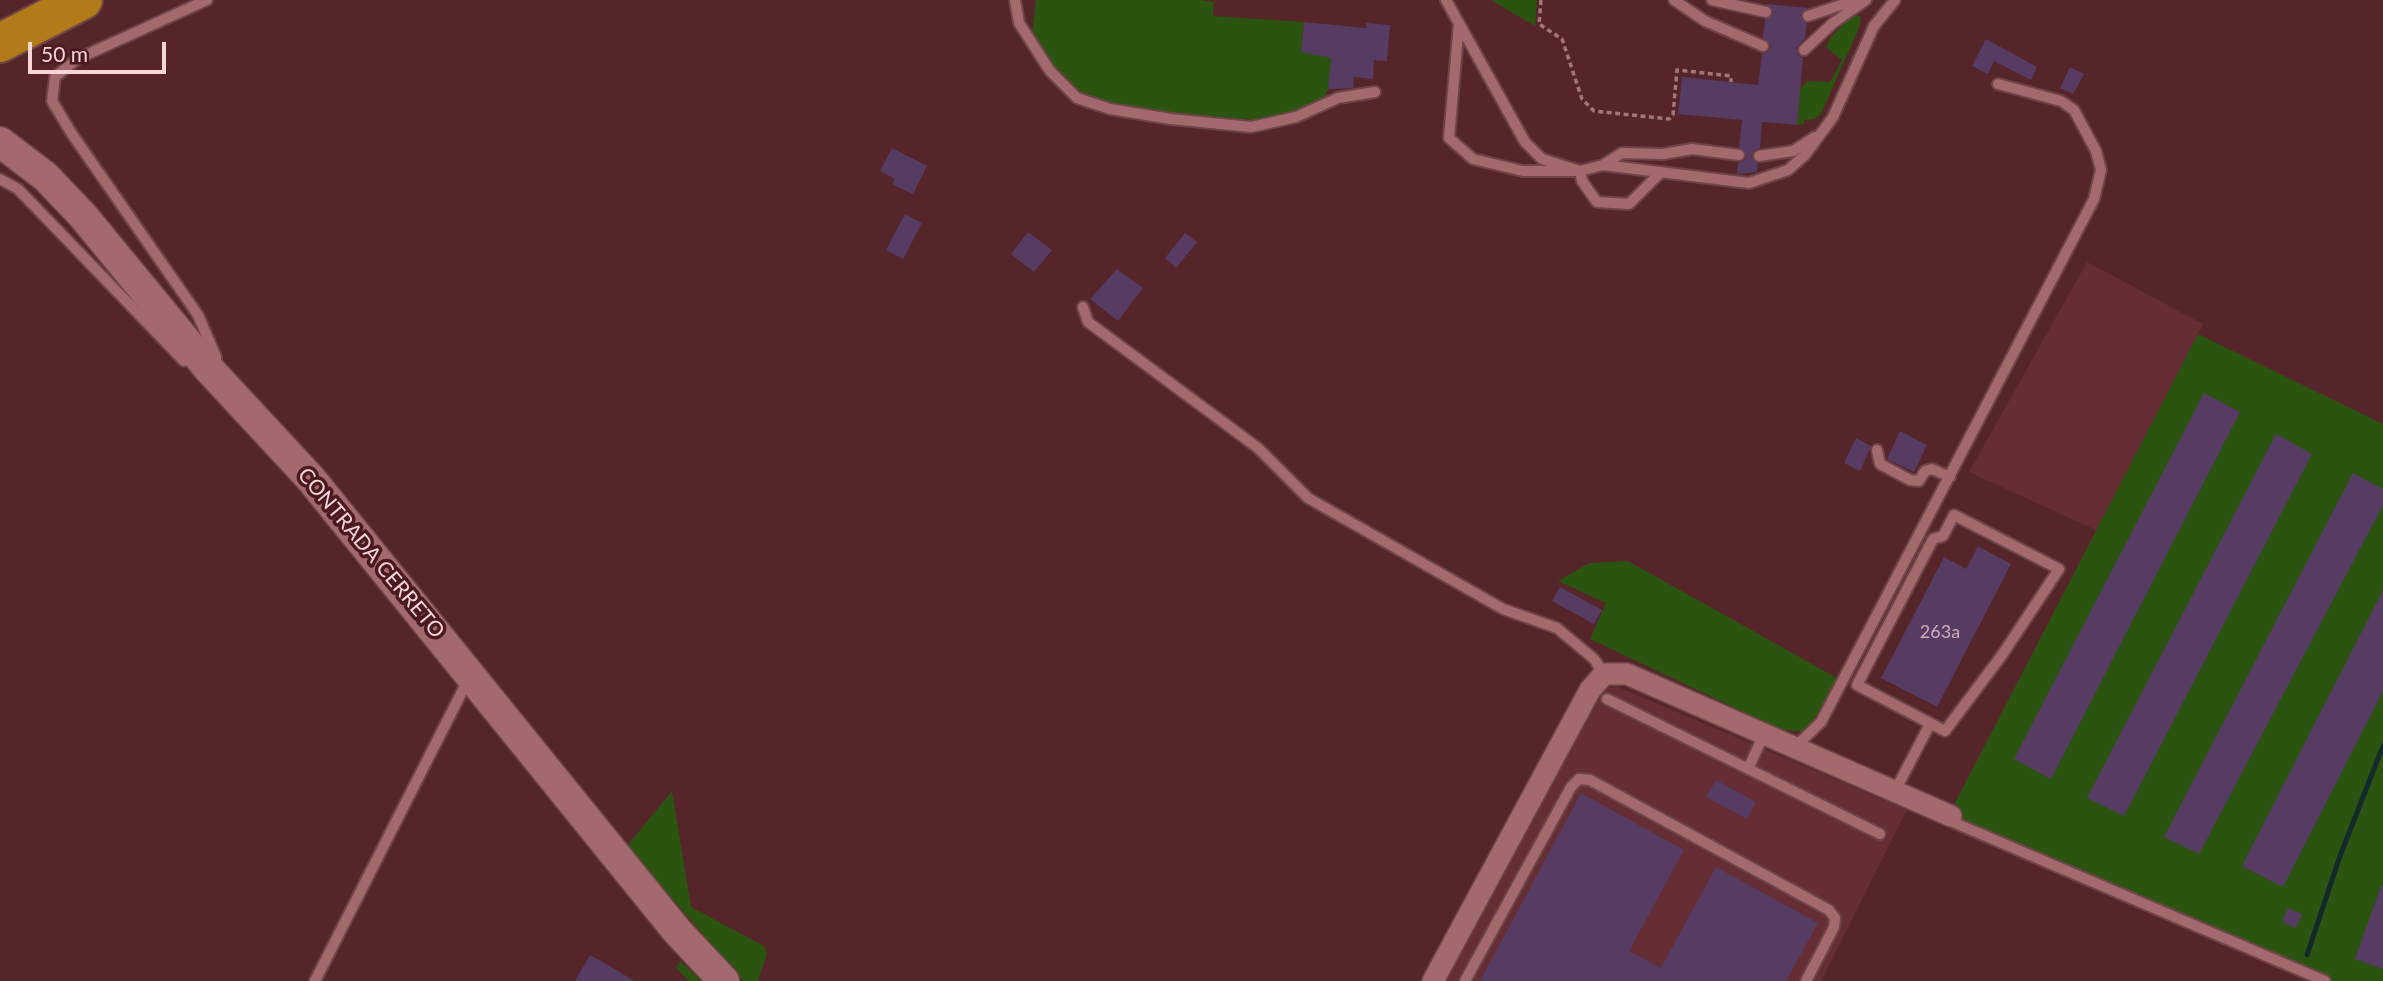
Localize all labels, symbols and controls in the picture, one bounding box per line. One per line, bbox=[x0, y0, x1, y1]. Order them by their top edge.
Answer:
scale bar bbox=[32, 28, 170, 72]
text: 50 m bbox=[41, 41, 88, 66]
street label: CONTRADA CERRETO bbox=[292, 463, 450, 643]
house number: 263a bbox=[1920, 621, 1960, 643]

